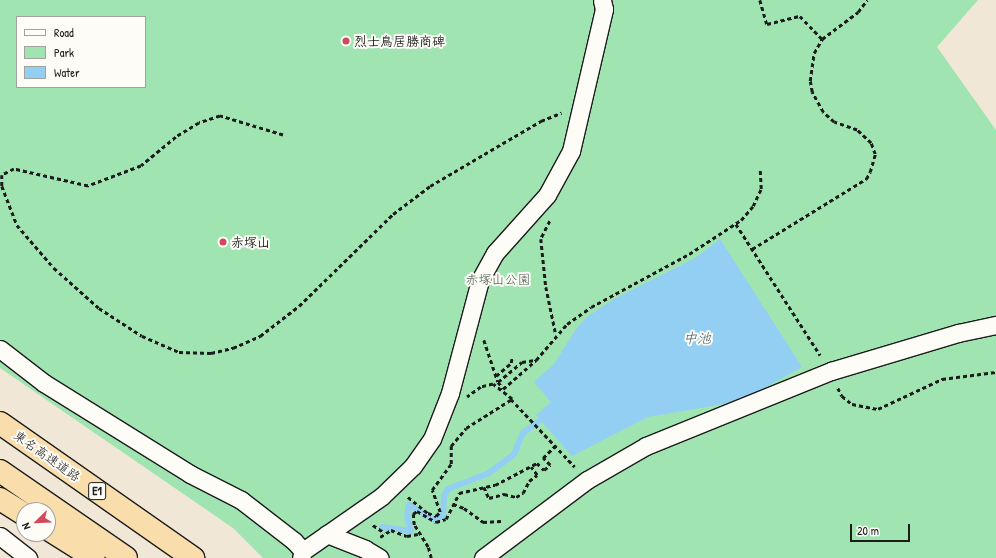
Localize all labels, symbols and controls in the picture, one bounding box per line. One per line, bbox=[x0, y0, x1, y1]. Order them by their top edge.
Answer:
legend bbox=[16, 16, 146, 88]
text: Road bbox=[54, 24, 74, 41]
place label: 烈士鳥居勝商碑 bbox=[354, 33, 445, 49]
marker: 烈士鳥居勝商碑 bbox=[341, 36, 351, 46]
text: Park bbox=[54, 44, 74, 61]
text: Water bbox=[54, 64, 80, 81]
place label: 赤塚山 bbox=[231, 234, 270, 250]
marker: 赤塚山 bbox=[218, 237, 228, 247]
park label: 赤塚山公園 bbox=[466, 271, 530, 287]
water label: 中池 bbox=[683, 330, 711, 346]
street label: 東名高速道路 bbox=[11, 427, 83, 485]
road number: E1 bbox=[88, 481, 106, 501]
north arrow bbox=[16, 502, 56, 542]
scale bar bbox=[852, 516, 912, 542]
text: N bbox=[18, 521, 33, 532]
text: 20 m bbox=[857, 522, 879, 539]

